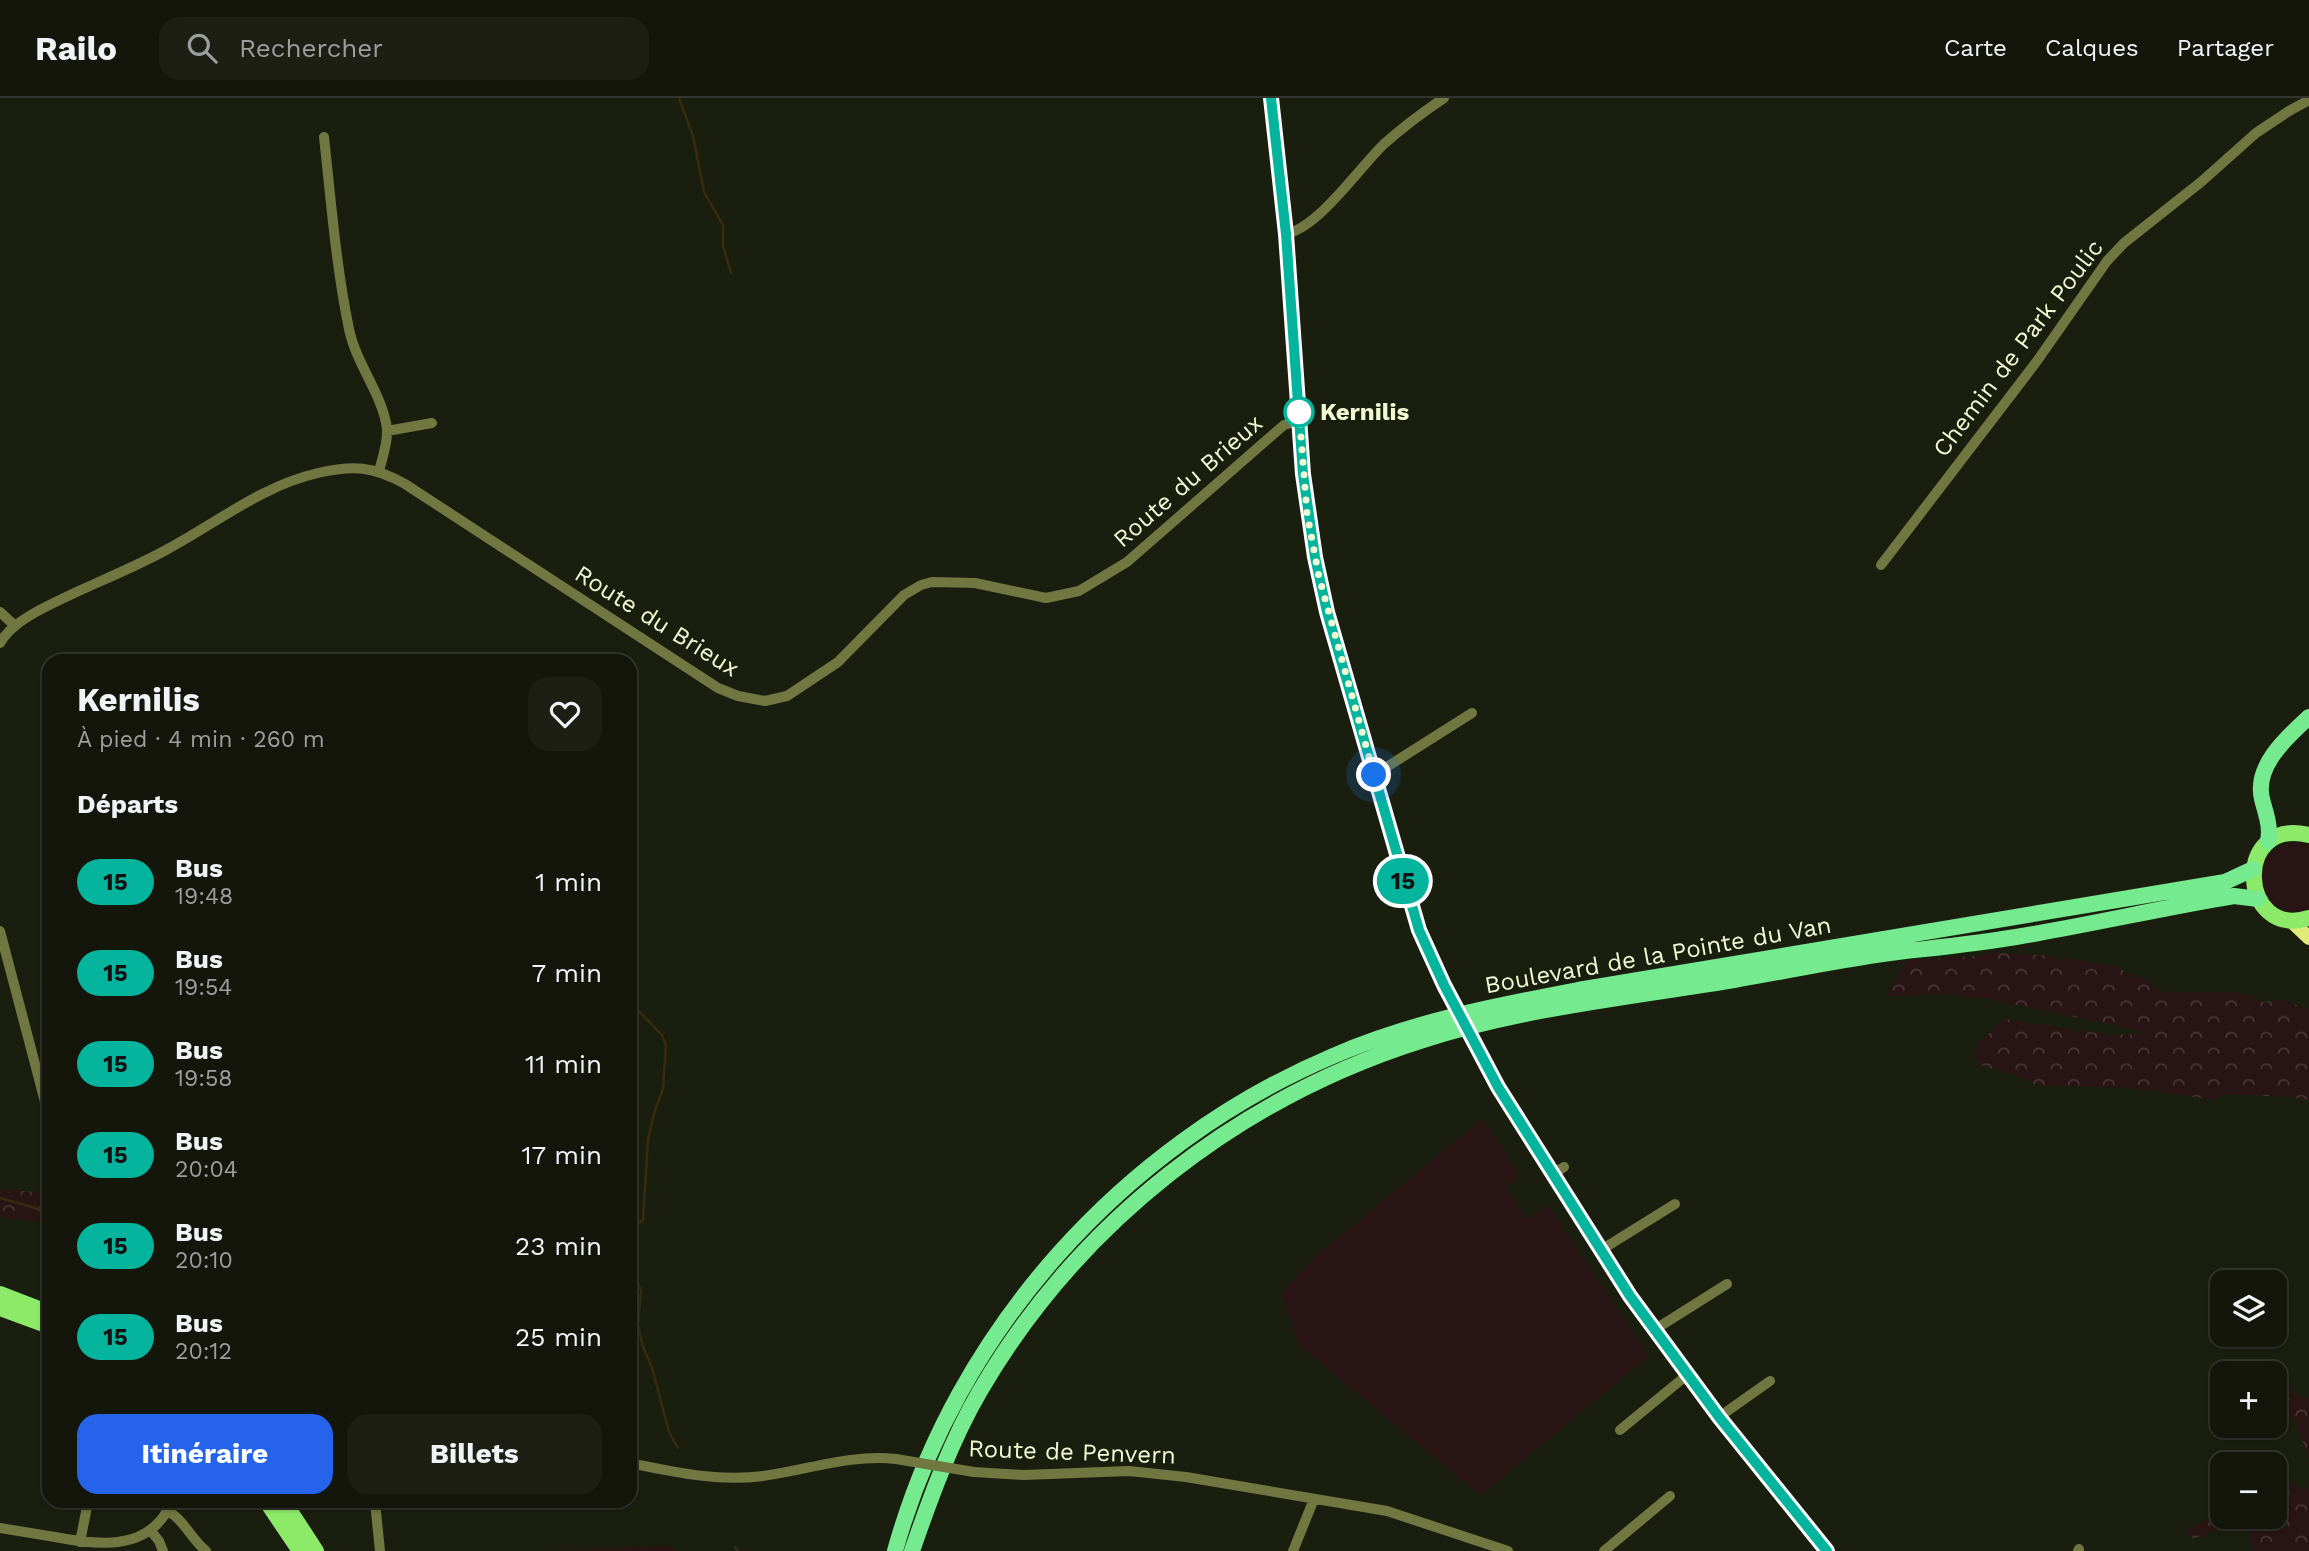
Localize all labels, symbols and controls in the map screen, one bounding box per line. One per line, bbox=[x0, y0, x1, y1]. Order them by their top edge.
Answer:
search box bbox=[159, 17, 649, 80]
text: Railo bbox=[35, 29, 117, 68]
icon: search bbox=[183, 29, 221, 67]
text: Rechercher bbox=[239, 33, 383, 63]
text: Carte bbox=[1944, 34, 2007, 62]
text: Calques bbox=[2045, 34, 2139, 62]
text: Partager bbox=[2177, 34, 2274, 62]
street label: Chemin de Park Poulic bbox=[1927, 234, 2109, 462]
marker: Kernilis bbox=[1284, 397, 1314, 427]
place label: Kernilis bbox=[1320, 398, 1410, 426]
street label: Route du Brieux bbox=[1108, 409, 1268, 553]
street label: Route du Brieux bbox=[570, 559, 744, 683]
button: heart bbox=[528, 677, 602, 751]
text: Kernilis bbox=[77, 680, 200, 719]
text: À pied · 4 min · 260 m bbox=[77, 726, 325, 753]
your location bbox=[1356, 757, 1391, 792]
text: Départs bbox=[77, 789, 178, 819]
text: Bus bbox=[175, 853, 223, 883]
line badge: 15 bbox=[1372, 858, 1434, 904]
text: 1 min bbox=[535, 867, 602, 897]
text: 15 bbox=[1391, 867, 1415, 895]
text: 15 bbox=[103, 868, 128, 896]
text: 19:48 bbox=[175, 883, 233, 910]
street label: Boulevard de la Pointe du Van bbox=[1482, 911, 1834, 999]
text: Bus bbox=[175, 944, 223, 974]
text: 7 min bbox=[532, 958, 602, 988]
text: 15 bbox=[103, 959, 128, 987]
text: 19:54 bbox=[175, 974, 232, 1001]
text: Bus bbox=[175, 1035, 223, 1065]
text: 11 min bbox=[525, 1049, 602, 1079]
text: 15 bbox=[103, 1050, 128, 1078]
text: 19:58 bbox=[175, 1065, 233, 1092]
text: Bus bbox=[175, 1126, 223, 1156]
text: 17 min bbox=[521, 1140, 602, 1170]
text: 15 bbox=[103, 1141, 128, 1169]
text: 20:04 bbox=[175, 1156, 238, 1183]
text: Bus bbox=[175, 1217, 223, 1247]
text: 23 min bbox=[515, 1231, 602, 1261]
text: 15 bbox=[103, 1232, 128, 1260]
text: 20:10 bbox=[175, 1247, 233, 1274]
map controls bbox=[2210, 1270, 2287, 1529]
button: layers bbox=[2210, 1270, 2287, 1347]
text: Bus bbox=[175, 1308, 223, 1338]
text: 25 min bbox=[515, 1322, 602, 1352]
text: 15 bbox=[103, 1323, 128, 1351]
text: 20:12 bbox=[175, 1338, 232, 1365]
button: + bbox=[2210, 1361, 2287, 1438]
button: Itinéraire bbox=[77, 1414, 333, 1494]
button: Billets bbox=[347, 1414, 602, 1494]
street label: Route de Penvern bbox=[968, 1434, 1176, 1470]
button: − bbox=[2210, 1452, 2287, 1529]

